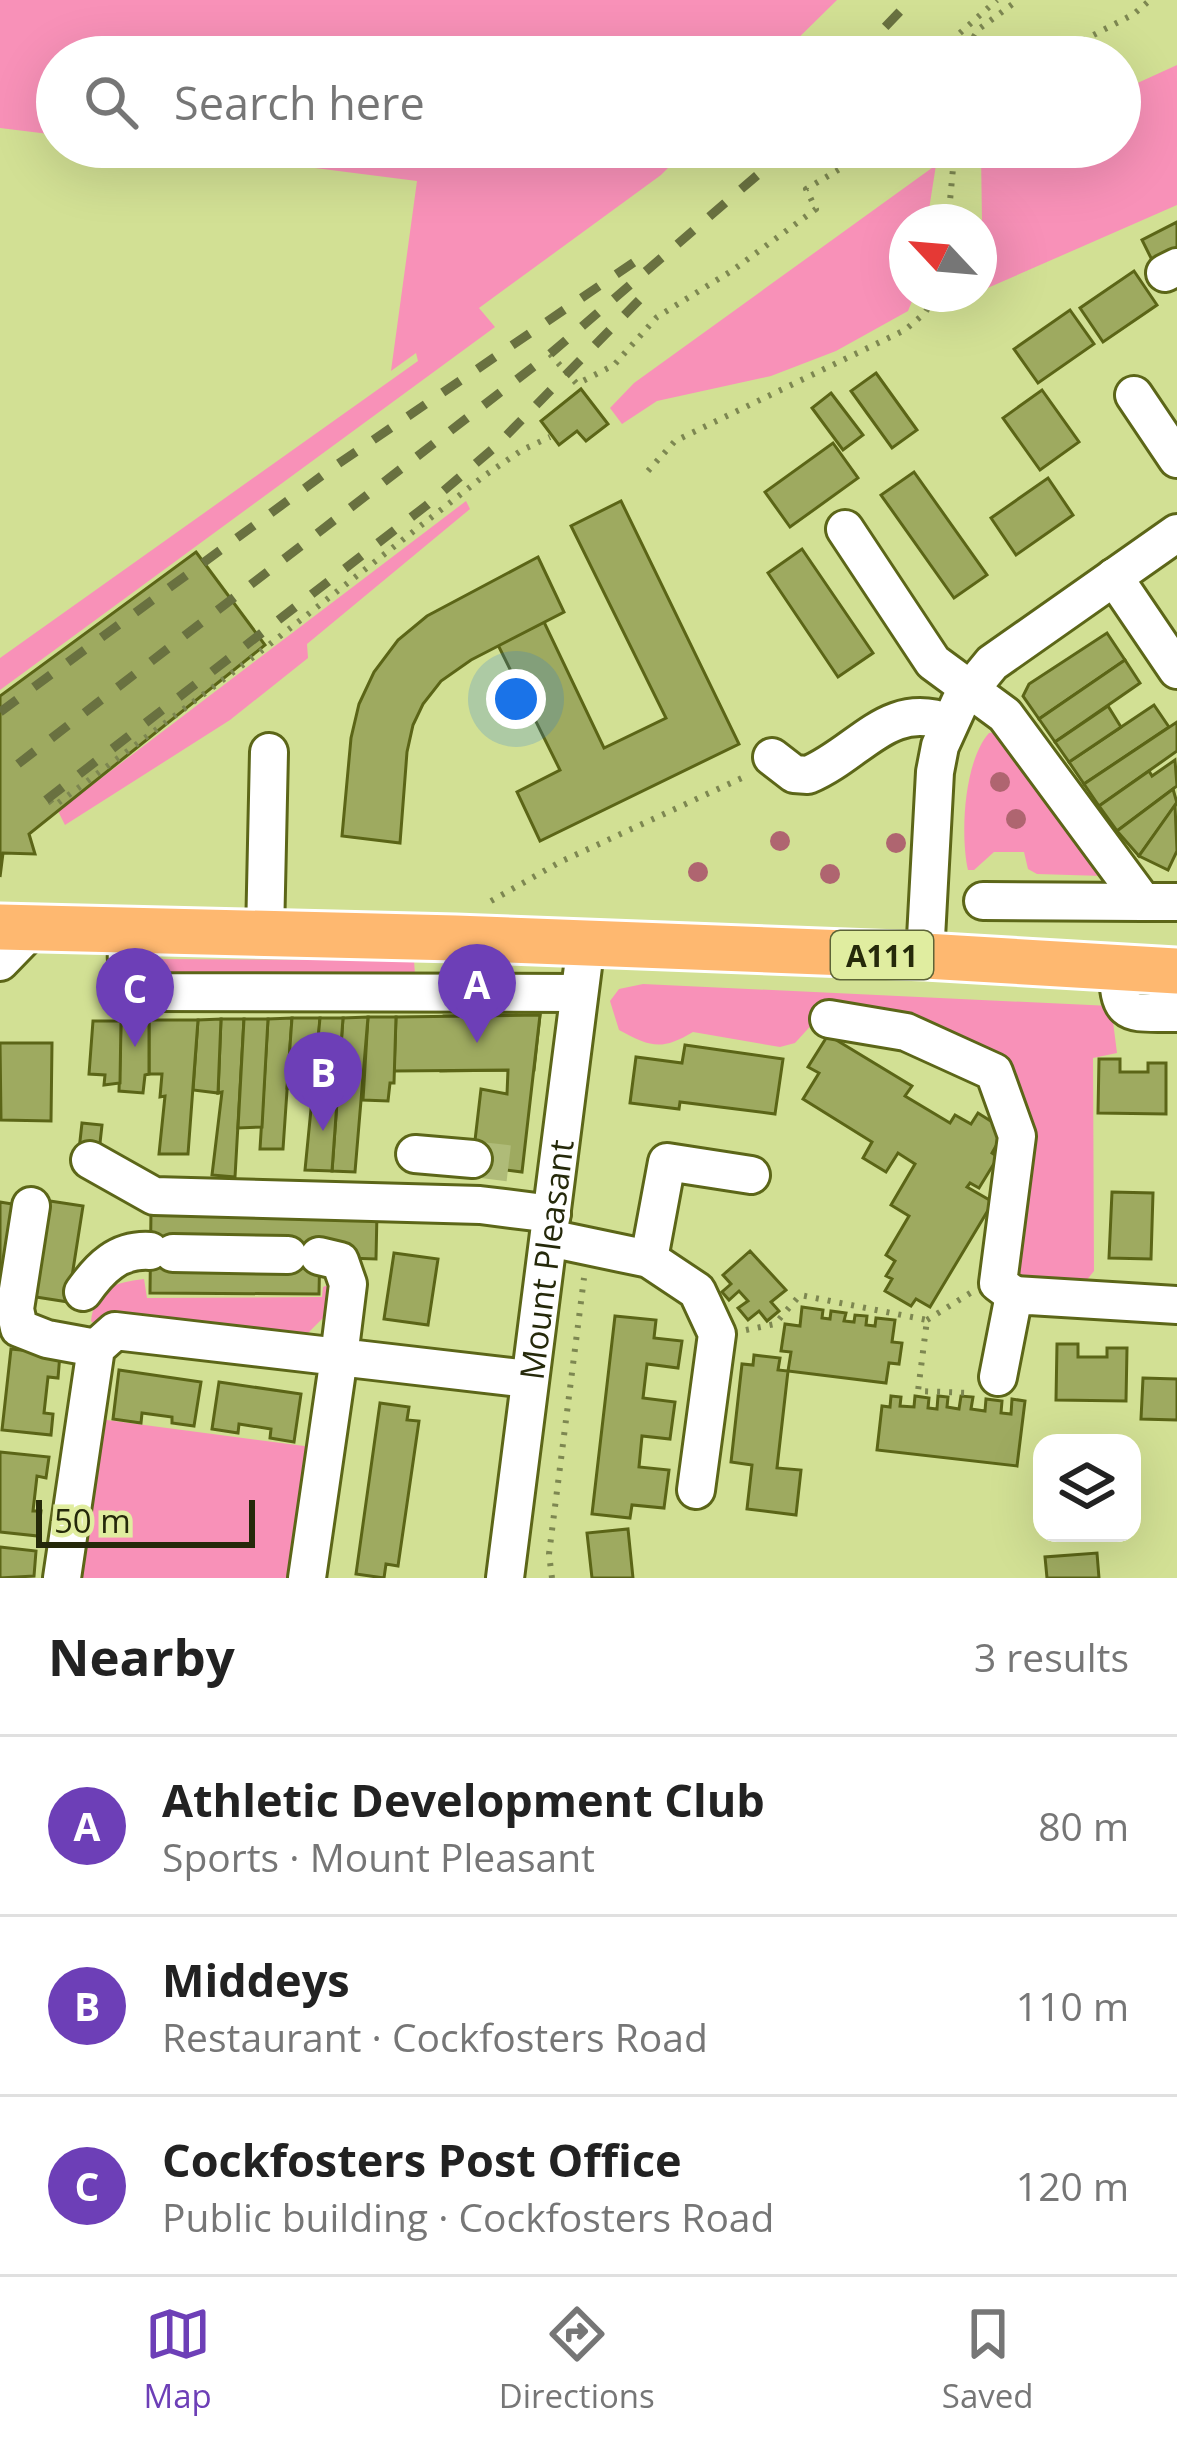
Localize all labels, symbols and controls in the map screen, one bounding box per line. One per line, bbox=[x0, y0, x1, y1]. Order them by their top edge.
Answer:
search box bbox=[36, 36, 1141, 168]
icon: search bbox=[78, 69, 144, 135]
text: Search here bbox=[174, 72, 425, 133]
north arrow bbox=[889, 204, 997, 312]
your location bbox=[486, 669, 546, 729]
road number: A111 bbox=[831, 931, 933, 979]
pin: A bbox=[438, 944, 516, 1043]
pin: C bbox=[96, 948, 174, 1047]
pin: B bbox=[284, 1032, 362, 1131]
street label: Mount Pleasant bbox=[508, 1137, 583, 1382]
map controls bbox=[1033, 1434, 1141, 1542]
button: layers bbox=[1033, 1434, 1141, 1542]
scale bar bbox=[36, 1494, 255, 1547]
text: 50 m bbox=[54, 1498, 131, 1543]
text: Nearby bbox=[48, 1621, 235, 1691]
text: 3 results bbox=[974, 1630, 1129, 1683]
text: Athletic Development Club bbox=[162, 1769, 765, 1830]
text: A bbox=[74, 1799, 100, 1852]
text: 80 m bbox=[1038, 1799, 1129, 1852]
text: Sports · Mount Pleasant bbox=[162, 1830, 595, 1883]
text: Middeys bbox=[162, 1949, 350, 2010]
text: B bbox=[74, 1979, 100, 2032]
text: 110 m bbox=[1016, 1979, 1129, 2032]
text: Restaurant · Cockfosters Road bbox=[162, 2010, 708, 2063]
text: Cockfosters Post Office bbox=[162, 2129, 682, 2190]
text: C bbox=[75, 2159, 99, 2212]
text: 120 m bbox=[1016, 2159, 1129, 2212]
text: Public building · Cockfosters Road bbox=[162, 2190, 774, 2243]
tab: Map bbox=[144, 2301, 212, 2418]
tab: Directions bbox=[499, 2301, 655, 2418]
tab: Saved bbox=[942, 2301, 1033, 2418]

